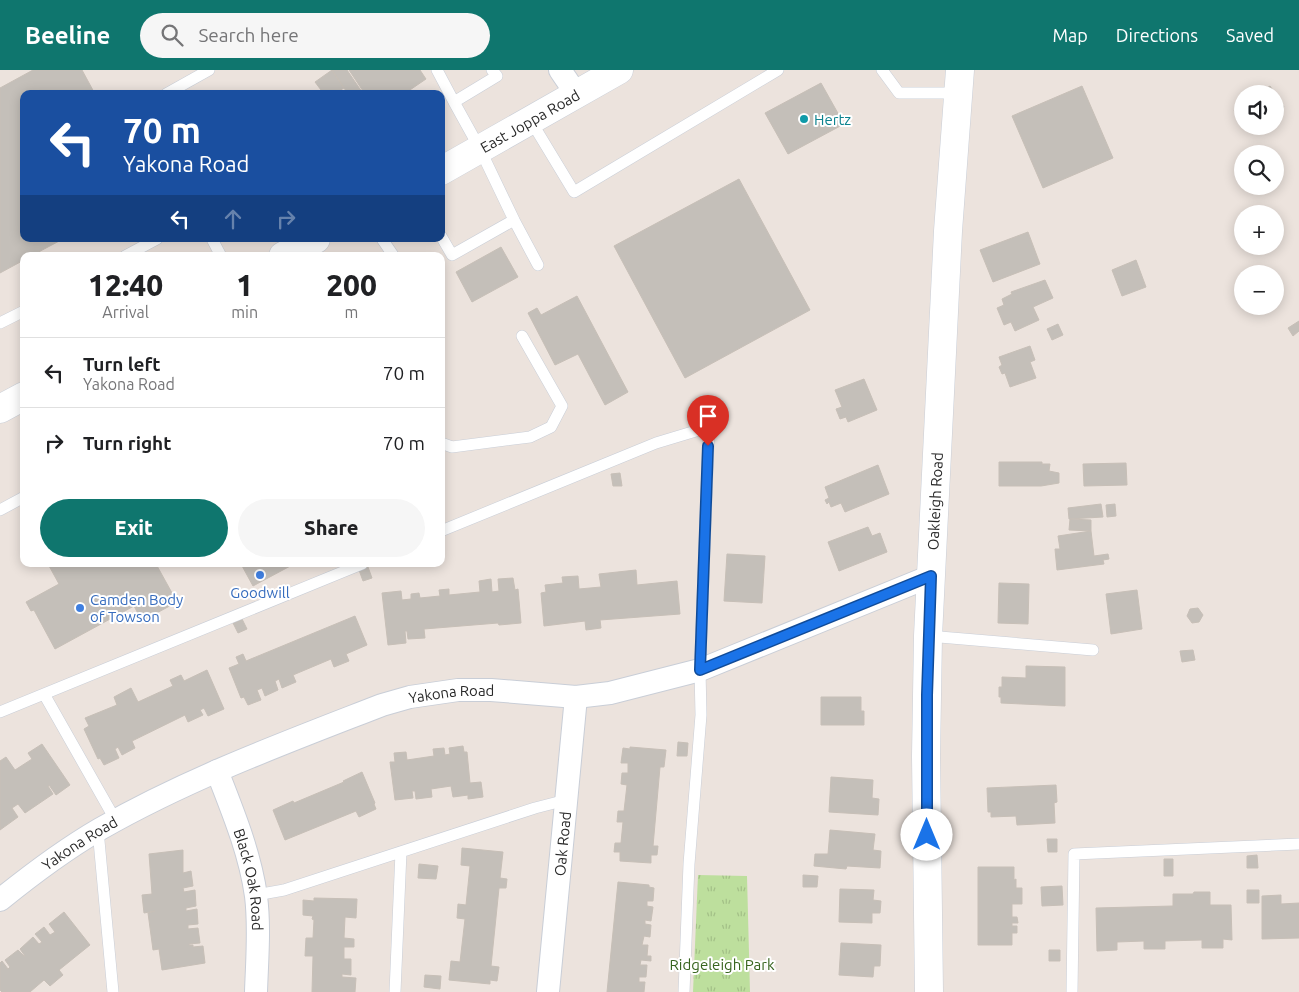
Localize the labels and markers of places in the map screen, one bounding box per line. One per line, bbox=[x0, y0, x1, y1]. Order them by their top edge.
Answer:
place label: Hertz bbox=[814, 111, 851, 128]
marker: Hertz bbox=[798, 113, 810, 125]
pin bbox=[687, 395, 729, 446]
marker: Goodwill bbox=[254, 569, 266, 581]
place label: Goodwill bbox=[230, 584, 290, 601]
place label: Camden Body of Towson bbox=[90, 591, 183, 625]
marker: Camden Body of Towson bbox=[74, 602, 86, 614]

